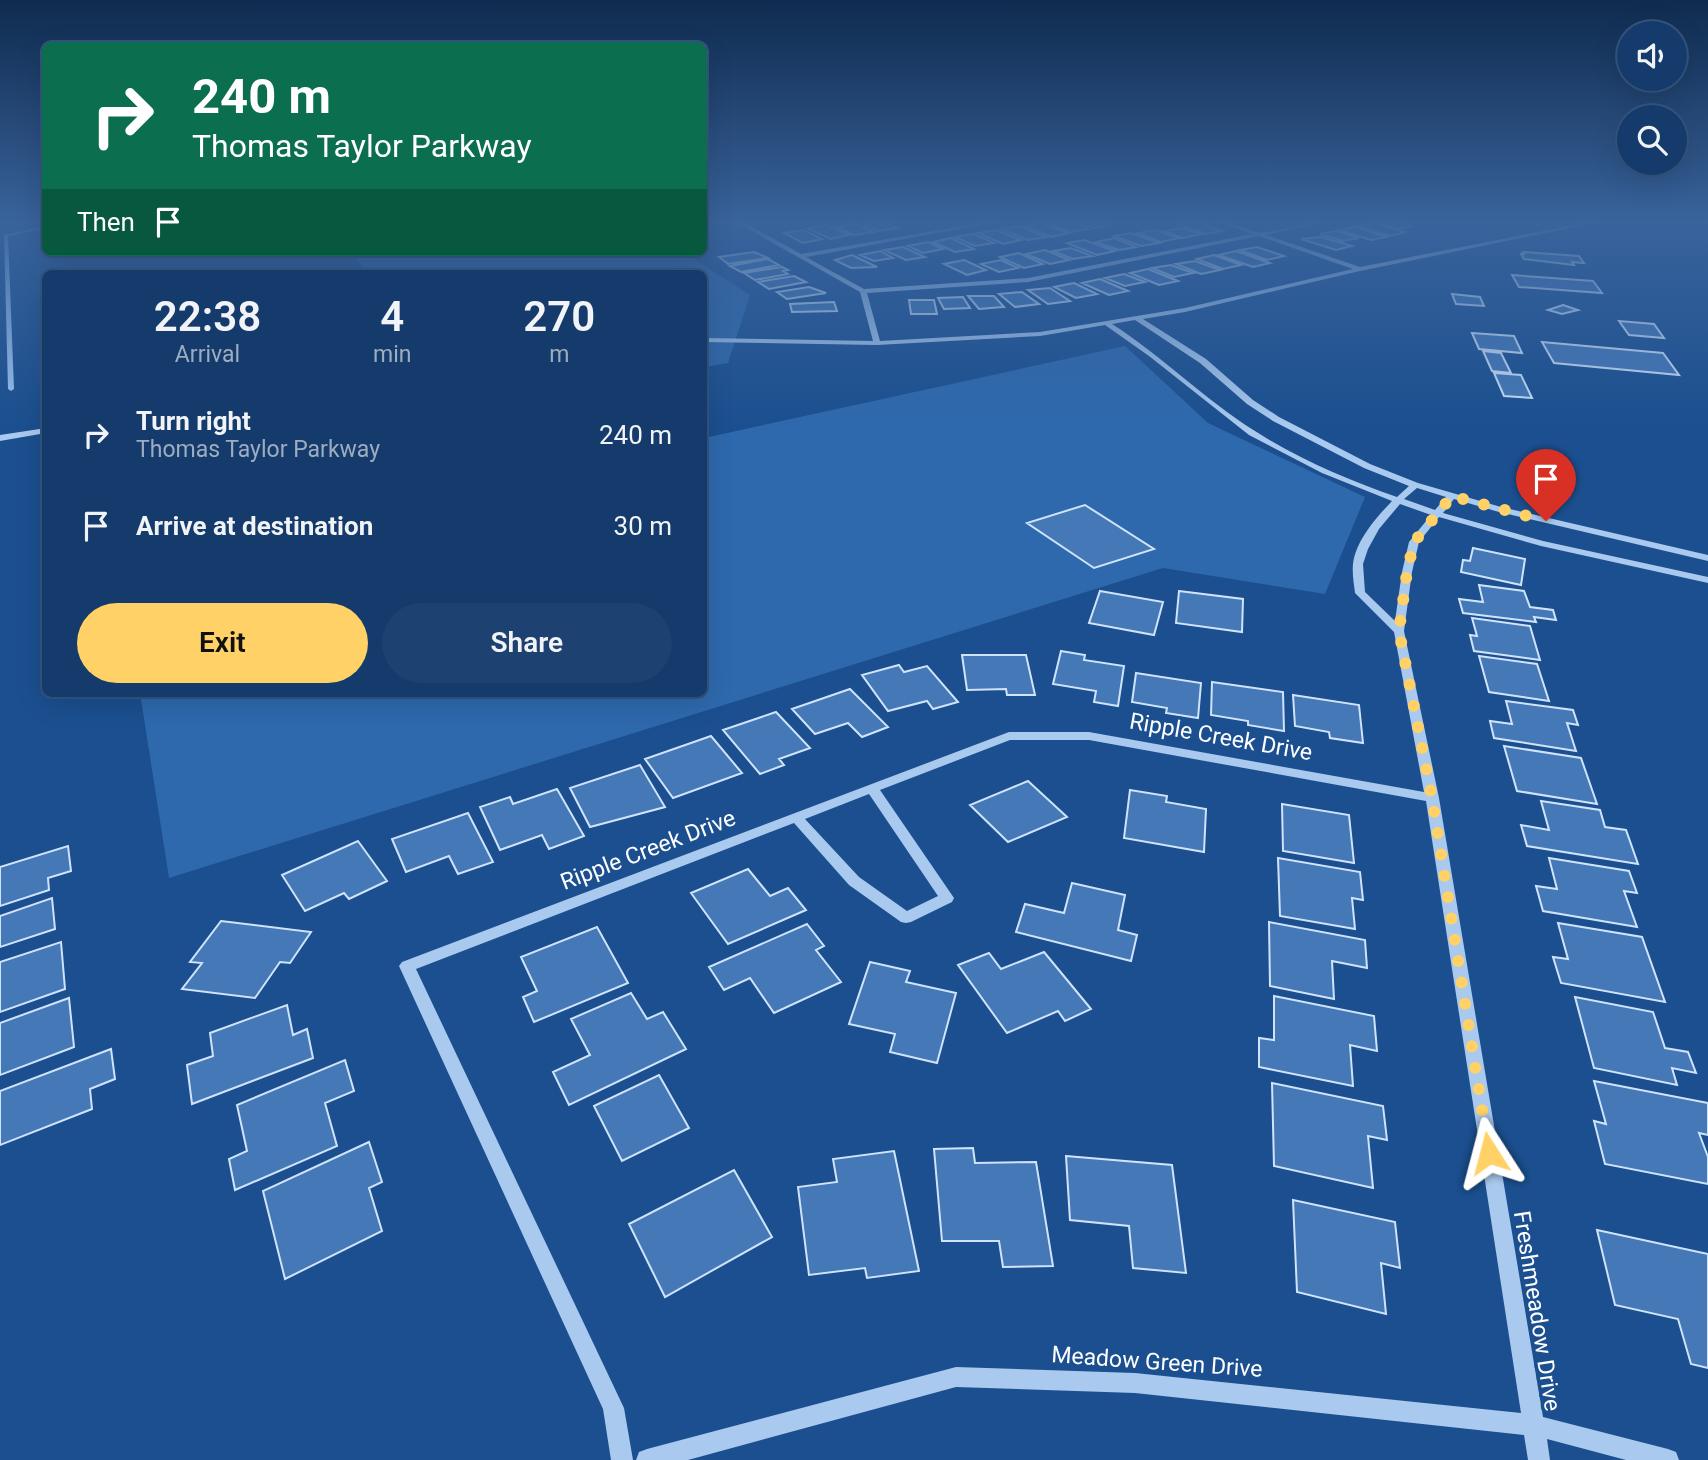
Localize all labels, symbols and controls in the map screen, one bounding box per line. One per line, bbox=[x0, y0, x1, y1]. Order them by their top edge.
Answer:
map controls bbox=[1617, 21, 1687, 175]
button: sound bbox=[1617, 21, 1687, 91]
text: 240 m bbox=[192, 68, 331, 125]
icon: right bbox=[77, 70, 168, 161]
button: search bbox=[1617, 105, 1687, 175]
text: Thomas Taylor Parkway bbox=[192, 127, 532, 165]
icon: arrive bbox=[149, 203, 187, 241]
text: Then bbox=[77, 207, 135, 237]
text: 22:38 bbox=[154, 292, 261, 341]
text: 4 bbox=[380, 292, 404, 341]
text: 270 bbox=[523, 292, 595, 341]
text: Arrival bbox=[175, 341, 240, 368]
text: min bbox=[373, 341, 411, 368]
text: m bbox=[549, 341, 569, 368]
text: Turn right bbox=[136, 406, 251, 436]
icon: right bbox=[77, 416, 115, 454]
text: 240 m bbox=[599, 420, 672, 450]
text: Thomas Taylor Parkway bbox=[136, 436, 380, 463]
pin bbox=[1516, 449, 1576, 521]
icon: arrive bbox=[1527, 460, 1565, 498]
icon: arrive bbox=[77, 507, 115, 545]
text: Arrive at destination bbox=[136, 511, 373, 541]
text: 30 m bbox=[614, 511, 672, 541]
button: Exit bbox=[77, 603, 368, 683]
button: Share bbox=[382, 603, 672, 683]
street label: Ripple Creek Drive bbox=[1128, 708, 1314, 766]
street label: Ripple Creek Drive bbox=[557, 804, 739, 896]
position arrow bbox=[1452, 1116, 1526, 1190]
street label: Freshmeadow Drive bbox=[1508, 1209, 1566, 1413]
street label: Meadow Green Drive bbox=[1051, 1341, 1263, 1383]

